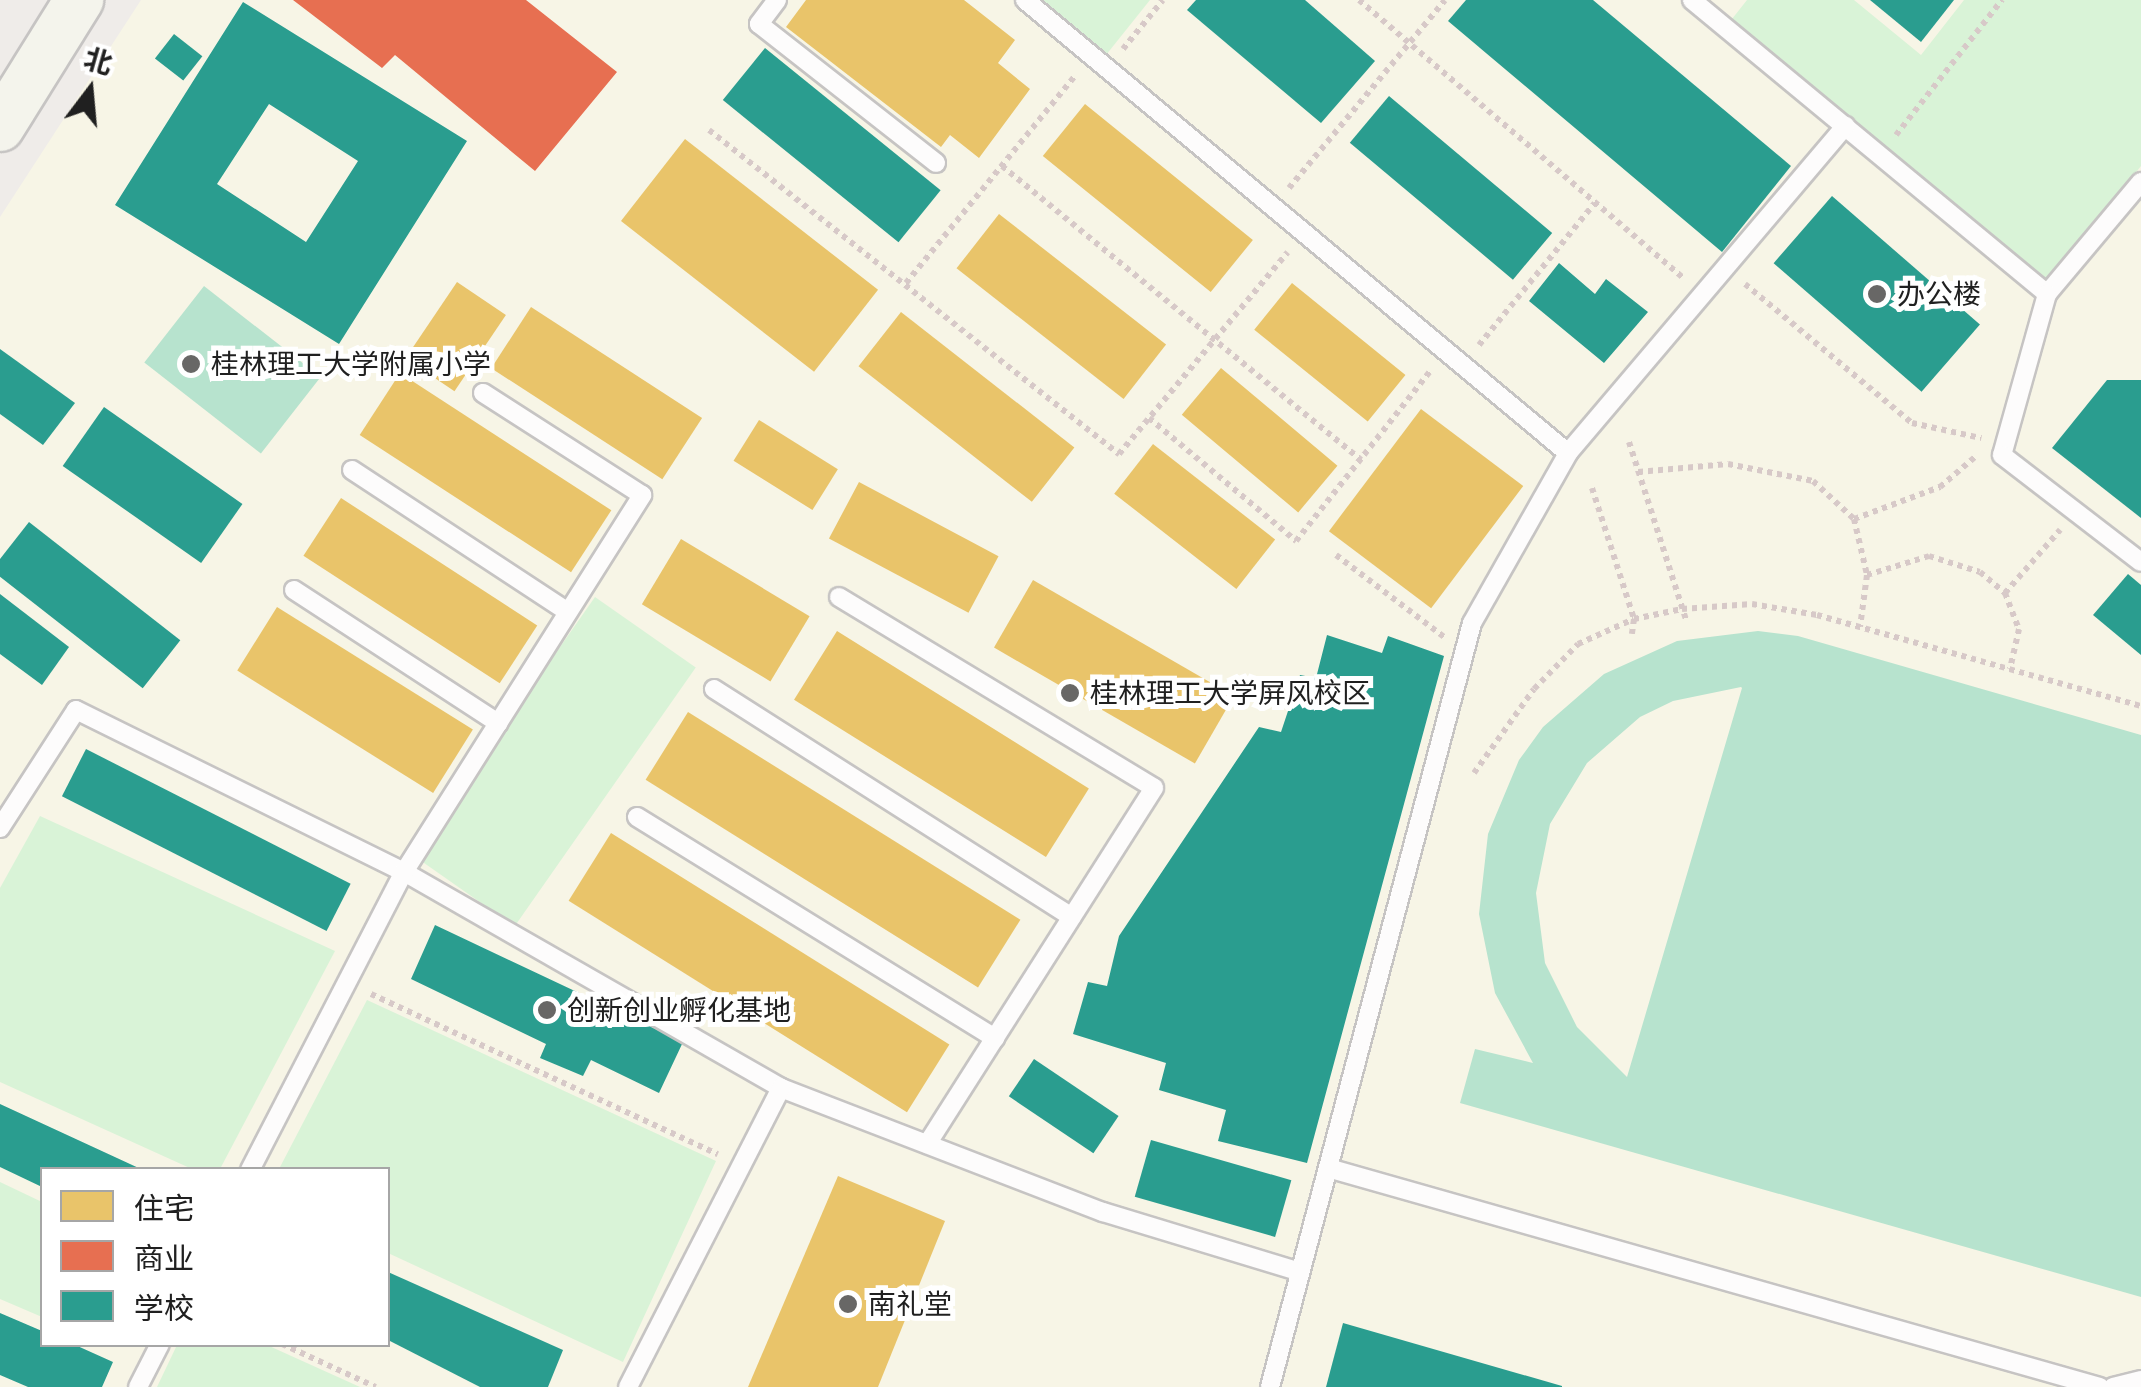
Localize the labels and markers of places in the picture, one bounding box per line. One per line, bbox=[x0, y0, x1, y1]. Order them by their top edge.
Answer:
place label: 办公楼 bbox=[1897, 277, 1981, 311]
marker: 办公楼 bbox=[1866, 283, 1888, 305]
place label: 桂林理工大学附属小学 bbox=[211, 347, 491, 381]
marker: 桂林理工大学附属小学 bbox=[180, 353, 202, 375]
place label: 桂林理工大学屏风校区 bbox=[1090, 676, 1370, 710]
marker: 桂林理工大学屏风校区 bbox=[1059, 682, 1081, 704]
place label: 创新创业孵化基地 bbox=[567, 993, 791, 1027]
marker: 创新创业孵化基地 bbox=[536, 999, 558, 1021]
place label: 南礼堂 bbox=[868, 1287, 952, 1321]
marker: 南礼堂 bbox=[837, 1293, 859, 1315]

